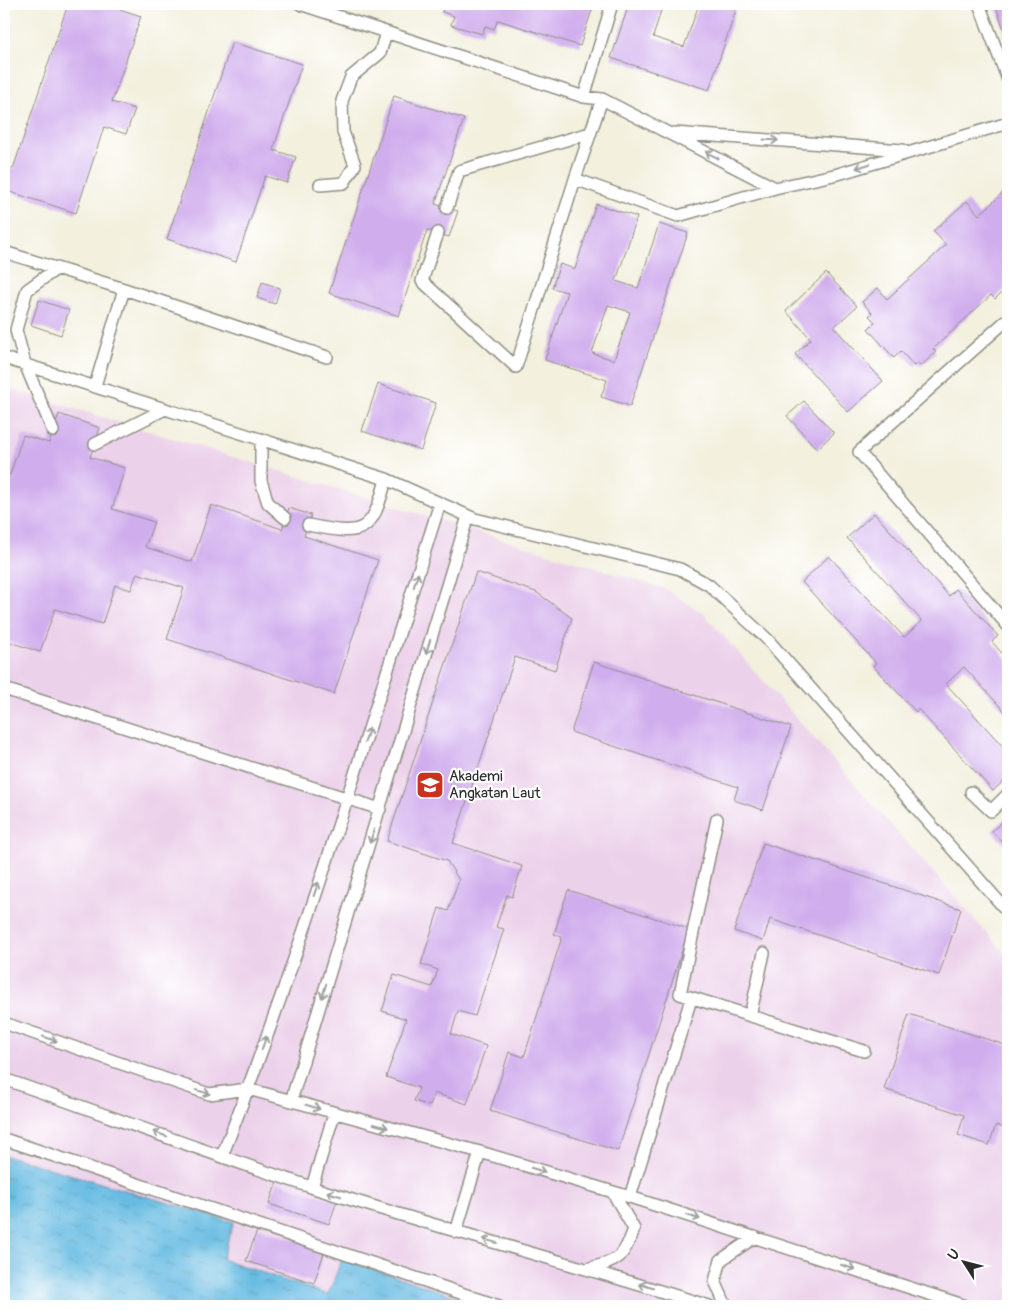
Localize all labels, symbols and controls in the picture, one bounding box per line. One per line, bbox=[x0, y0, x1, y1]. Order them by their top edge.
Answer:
one-way arrow bbox=[763, 136, 779, 145]
one-way arrow bbox=[705, 150, 720, 159]
one-way arrow bbox=[856, 161, 872, 171]
one-way arrow bbox=[411, 572, 421, 588]
one-way arrow bbox=[423, 638, 433, 654]
one-way arrow bbox=[362, 727, 372, 743]
place label: Akademi Angkatan Laut bbox=[449, 767, 542, 803]
school or university icon: Akademi Angkatan Laut bbox=[415, 770, 445, 800]
one-way arrow bbox=[366, 828, 376, 844]
one-way arrow bbox=[312, 882, 321, 897]
one-way arrow bbox=[319, 983, 329, 999]
one-way arrow bbox=[42, 1035, 57, 1044]
one-way arrow bbox=[260, 1036, 269, 1051]
one-way arrow bbox=[195, 1087, 211, 1097]
one-way arrow bbox=[304, 1103, 320, 1113]
one-way arrow bbox=[373, 1122, 389, 1131]
one-way arrow bbox=[152, 1128, 168, 1138]
one-way arrow bbox=[529, 1165, 545, 1175]
one-way arrow bbox=[326, 1189, 342, 1199]
one-way arrow bbox=[685, 1213, 700, 1222]
one-way arrow bbox=[482, 1236, 498, 1245]
north arrow bbox=[940, 1238, 990, 1288]
text: U bbox=[944, 1246, 963, 1263]
one-way arrow bbox=[839, 1263, 855, 1273]
one-way arrow bbox=[638, 1281, 654, 1291]

